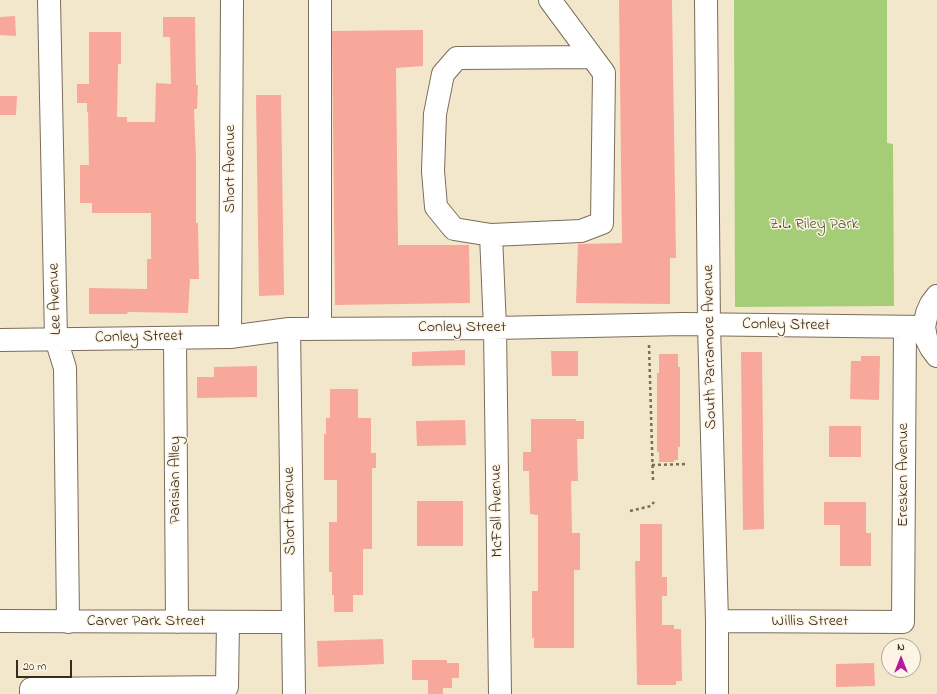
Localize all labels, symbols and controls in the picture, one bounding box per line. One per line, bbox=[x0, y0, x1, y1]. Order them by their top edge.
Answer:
street label: Short Avenue bbox=[221, 125, 241, 213]
park label: Z.L. Riley Park bbox=[770, 215, 858, 235]
street label: Lee Avenue bbox=[45, 263, 67, 335]
street label: South Parramore Avenue bbox=[700, 264, 722, 430]
street label: Conley Street bbox=[742, 316, 830, 336]
street label: Conley Street bbox=[418, 318, 506, 338]
street label: Conley Street bbox=[95, 328, 183, 348]
street label: Eresken Avenue bbox=[894, 423, 914, 527]
street label: Parisian Alley bbox=[166, 436, 186, 524]
street label: McFall Avenue bbox=[488, 464, 508, 558]
street label: Short Avenue bbox=[281, 467, 301, 555]
street label: Carver Park Street bbox=[87, 612, 205, 632]
street label: Willis Street bbox=[772, 612, 848, 632]
north arrow bbox=[881, 638, 921, 678]
text: N bbox=[897, 639, 905, 655]
scale bar bbox=[18, 652, 74, 678]
text: 20 m bbox=[23, 658, 46, 676]

